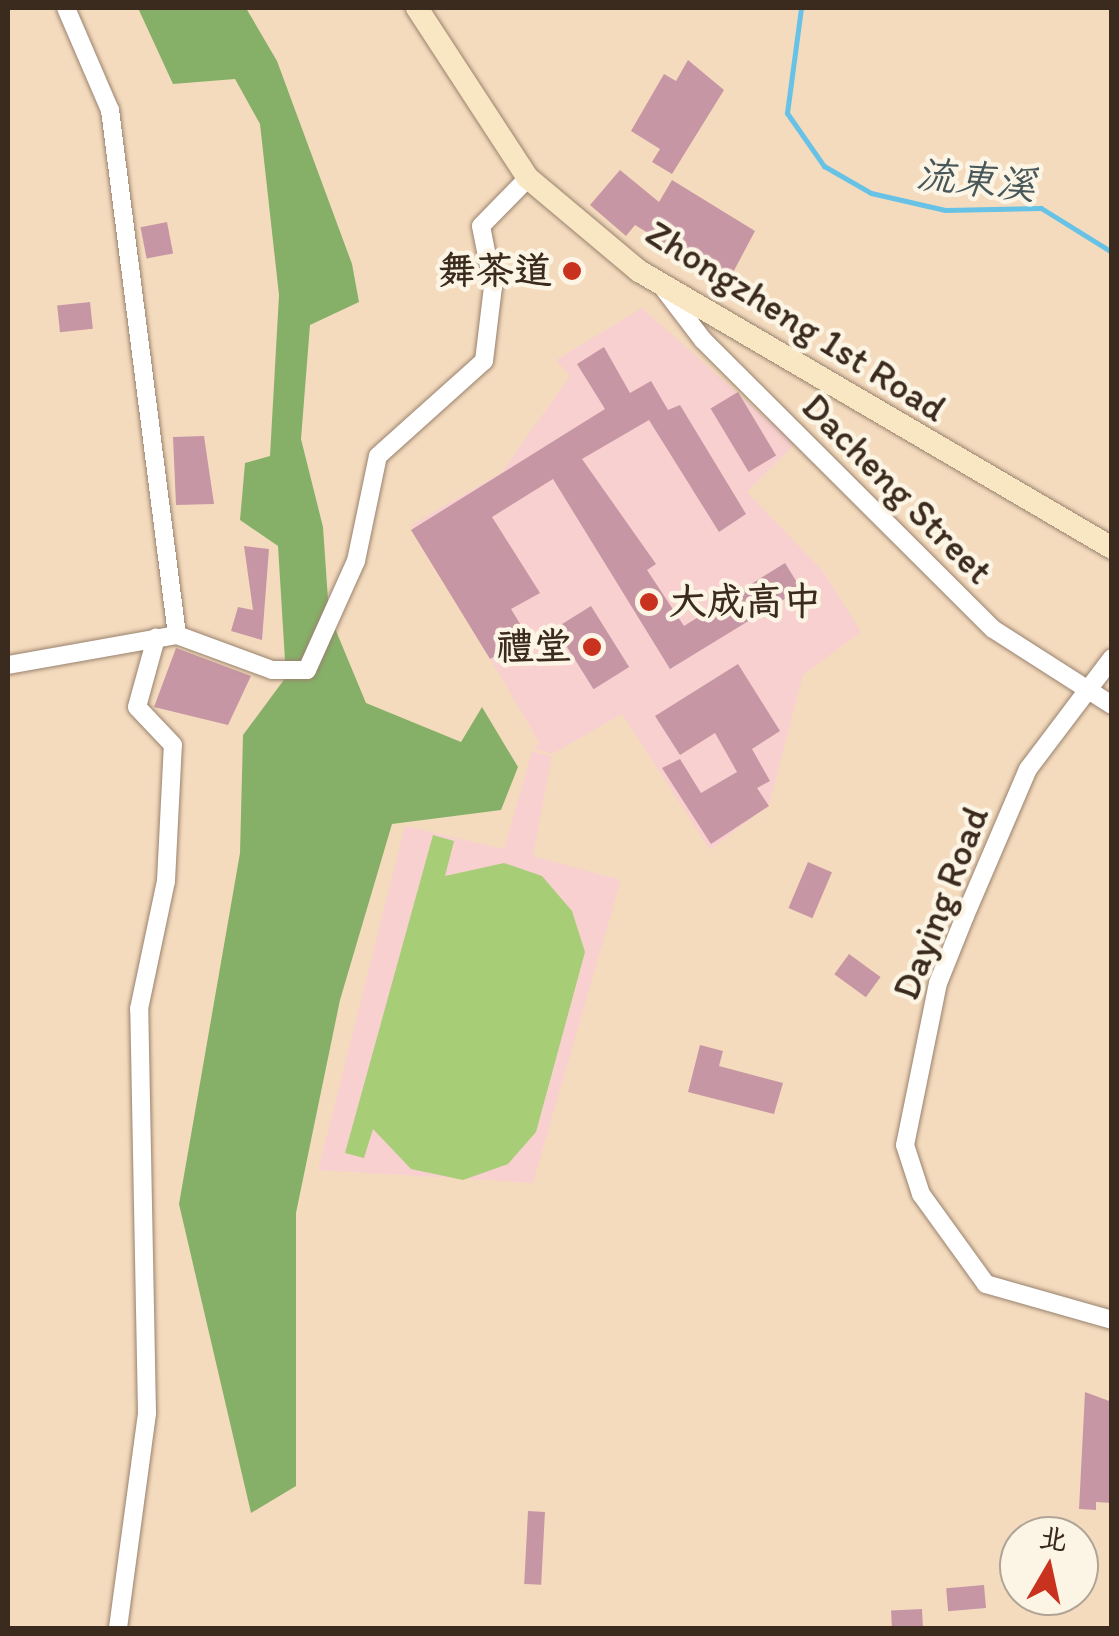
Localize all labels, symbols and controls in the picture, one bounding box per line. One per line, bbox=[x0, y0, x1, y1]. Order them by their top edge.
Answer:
water label: 流東溪 bbox=[914, 149, 1038, 209]
street label: Zhongzheng 1st Road bbox=[638, 210, 954, 432]
place label: 舞茶道 bbox=[438, 248, 552, 294]
marker: 舞茶道 bbox=[561, 260, 583, 282]
street label: Dacheng Street bbox=[792, 384, 1002, 594]
place label: 大成高中 bbox=[669, 579, 821, 625]
marker: 大成高中 bbox=[638, 591, 660, 613]
place label: 禮堂 bbox=[496, 624, 572, 670]
marker: 禮堂 bbox=[581, 636, 603, 658]
street label: Daying Road bbox=[883, 800, 999, 1006]
north arrow bbox=[999, 1516, 1099, 1616]
text: 北 bbox=[1037, 1519, 1070, 1557]

